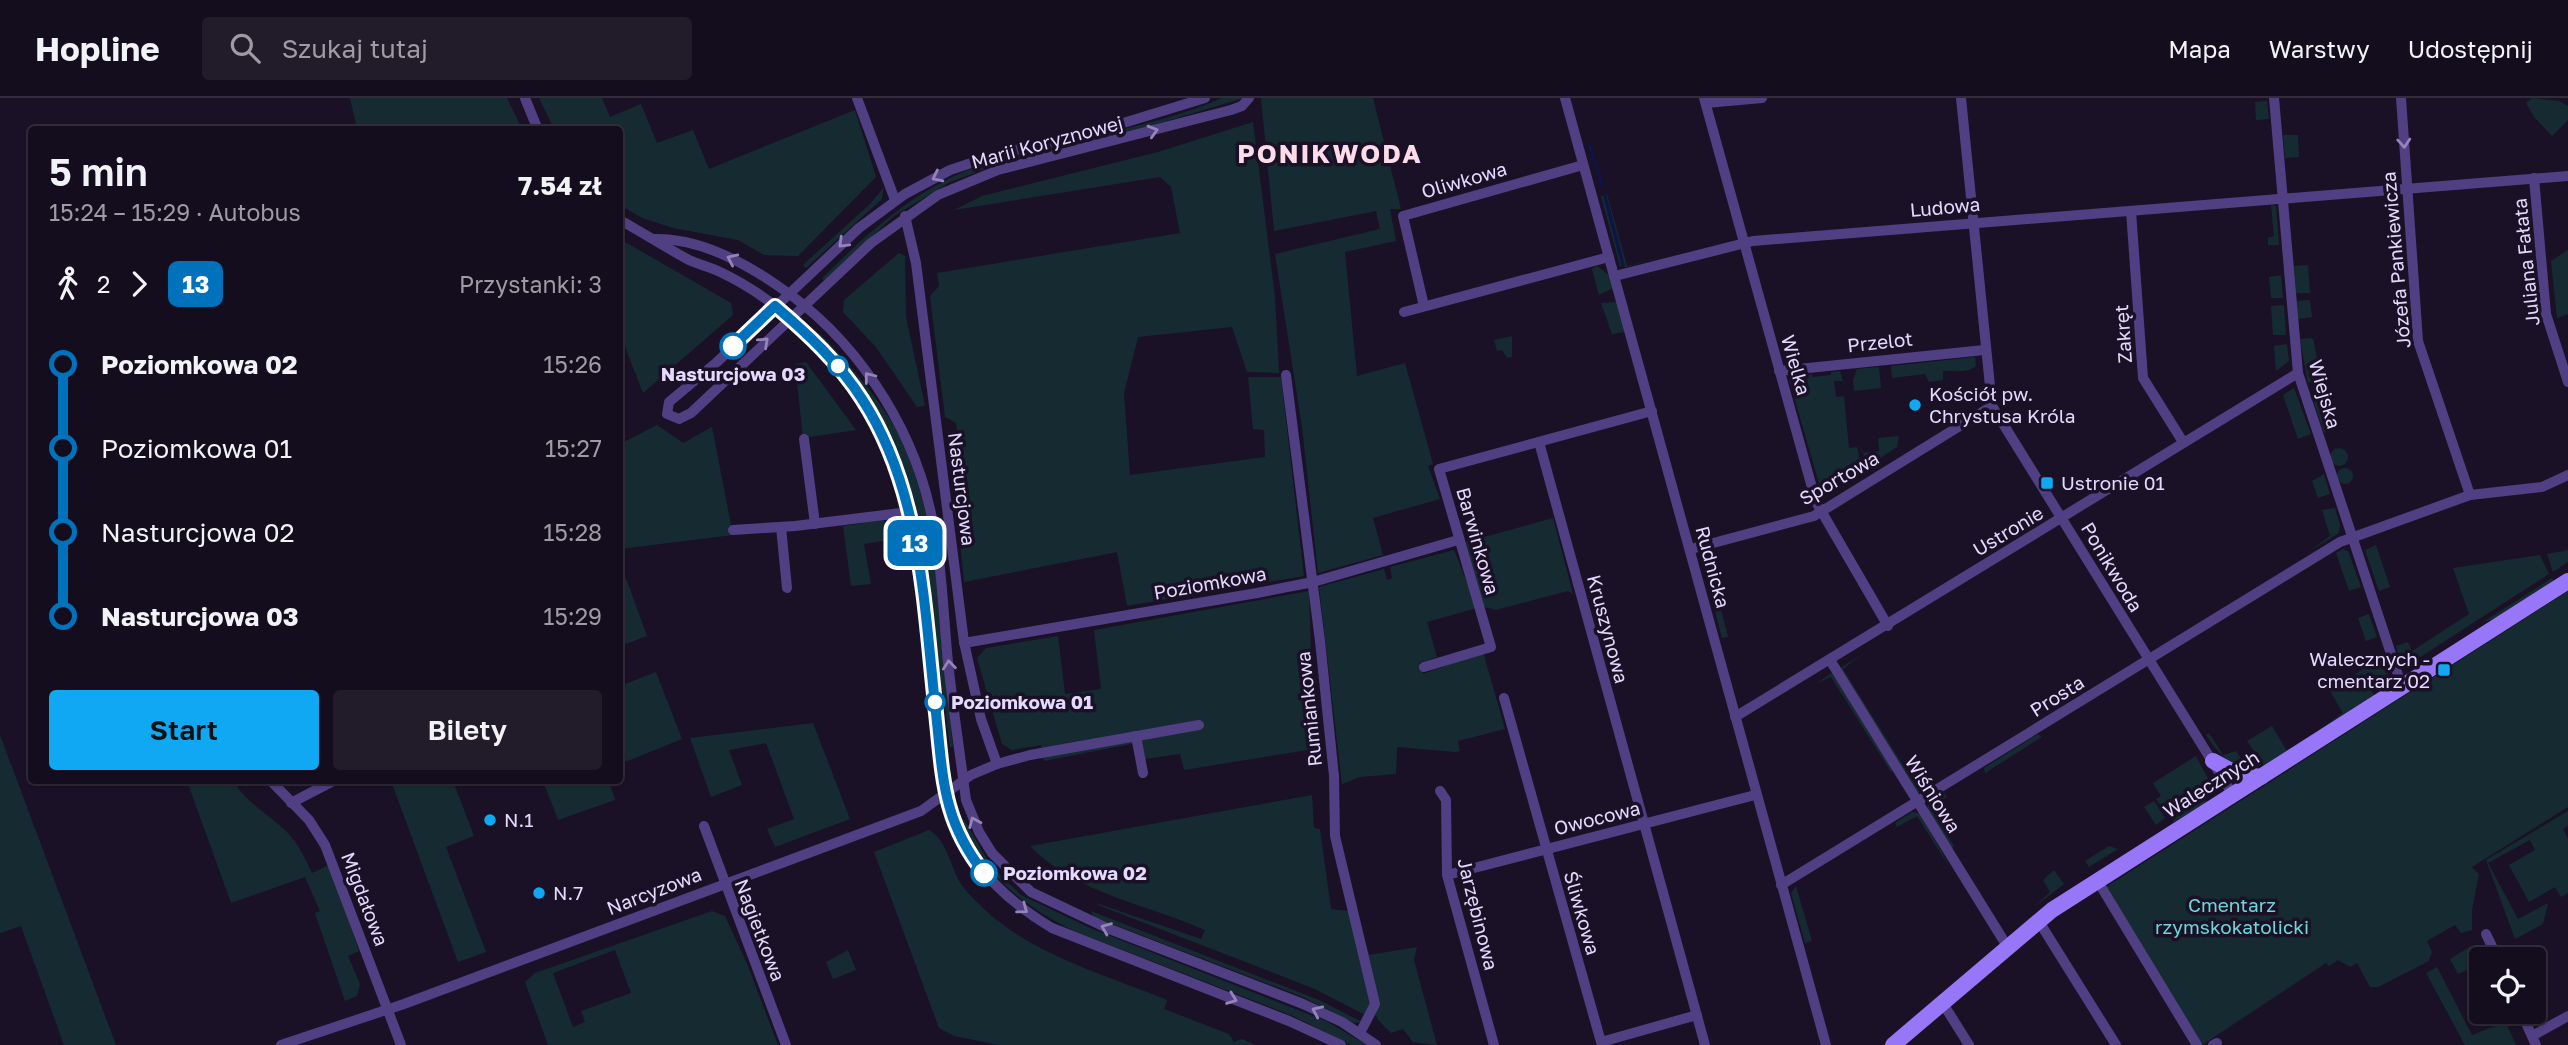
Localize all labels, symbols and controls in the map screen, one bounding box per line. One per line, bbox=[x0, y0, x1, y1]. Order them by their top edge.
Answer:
search box bbox=[202, 17, 692, 80]
text: Hopline bbox=[35, 29, 160, 68]
icon: search bbox=[226, 29, 264, 67]
text: Szukaj tutaj bbox=[282, 33, 428, 64]
text: Mapa bbox=[2168, 34, 2231, 63]
text: Warstwy bbox=[2269, 34, 2370, 63]
text: Udostępnij bbox=[2408, 34, 2533, 63]
street label: Marii Koryznowej bbox=[969, 110, 1125, 173]
one-way arrow bbox=[1147, 125, 1159, 140]
one-way arrow bbox=[2396, 137, 2411, 148]
district label: PONIKWODA bbox=[1237, 138, 1423, 169]
text: 5 min bbox=[49, 149, 148, 194]
street label: Oliwkowa bbox=[1418, 156, 1509, 203]
one-way arrow bbox=[932, 168, 944, 182]
text: 7.54 zł bbox=[518, 170, 602, 201]
street label: Józefa Pankiewicza bbox=[2376, 171, 2415, 349]
street label: Ludowa bbox=[1909, 192, 1981, 221]
street label: Juliana Fałata bbox=[2507, 197, 2544, 327]
text: 15:24 – 15:29 · Autobus bbox=[49, 198, 301, 226]
one-way arrow bbox=[838, 235, 851, 248]
one-way arrow bbox=[726, 254, 739, 268]
icon: walk bbox=[49, 265, 87, 303]
icon: forward bbox=[120, 265, 158, 303]
text: 13 bbox=[182, 269, 209, 298]
text: 2 bbox=[97, 270, 110, 298]
text: Przystanki: 3 bbox=[459, 270, 602, 298]
street label: Zakręt bbox=[2109, 304, 2136, 364]
street label: Przelot bbox=[1846, 327, 1914, 356]
street label: Wielka bbox=[1777, 332, 1816, 398]
marker: Nasturcjowa 03 bbox=[720, 333, 746, 359]
one-way arrow bbox=[756, 338, 769, 351]
text: Poziomkowa 02 bbox=[101, 349, 298, 380]
text: 15:26 bbox=[543, 350, 602, 378]
unlabelled marker bbox=[828, 356, 848, 376]
street label: Wiejska bbox=[2305, 357, 2346, 431]
place label: Nasturcjowa 03 bbox=[661, 362, 805, 385]
one-way arrow bbox=[865, 372, 878, 385]
place label: Kościół pw. Chrystusa Króla bbox=[1929, 382, 2076, 427]
marker: Kościół pw. Chrystusa Króla bbox=[1907, 397, 1923, 413]
street label: Nasturcjowa bbox=[944, 431, 981, 547]
text: Poziomkowa 01 bbox=[101, 433, 292, 464]
text: 15:27 bbox=[545, 434, 602, 462]
street label: Sportowa bbox=[1795, 446, 1882, 509]
place label: Ustronie 01 bbox=[2061, 471, 2165, 494]
marker: Ustronie 01 bbox=[2039, 475, 2055, 491]
street label: Barwinkowa bbox=[1452, 484, 1505, 597]
street label: Ustronie bbox=[1968, 501, 2047, 561]
text: Nasturcjowa 02 bbox=[101, 517, 295, 548]
text: 15:28 bbox=[543, 518, 602, 546]
street label: Ponikwoda bbox=[2077, 518, 2148, 616]
line badge: 13 bbox=[884, 520, 946, 566]
street label: Rudnicka bbox=[1691, 523, 1735, 610]
text: 13 bbox=[902, 528, 929, 557]
street label: Poziomkowa bbox=[1152, 561, 1268, 604]
street label: Kruszynowa bbox=[1583, 572, 1634, 686]
text: Nasturcjowa 03 bbox=[101, 601, 299, 632]
text: 15:29 bbox=[543, 602, 602, 630]
place label: Walecznych - cmentarz 02 bbox=[2309, 647, 2430, 692]
street label: Rumiankowa bbox=[1291, 650, 1326, 768]
one-way arrow bbox=[941, 659, 956, 670]
marker: Walecznych - cmentarz 02 bbox=[2436, 662, 2452, 678]
street label: Prosta bbox=[2025, 670, 2088, 721]
button: Start bbox=[49, 690, 319, 770]
button: Bilety bbox=[333, 690, 602, 770]
place label: Poziomkowa 01 bbox=[951, 690, 1093, 713]
marker: Poziomkowa 01 bbox=[925, 692, 945, 712]
street label: Walecznych bbox=[2159, 745, 2263, 822]
street label: Wiśniowa bbox=[1901, 751, 1966, 837]
street label: Owocowa bbox=[1551, 796, 1642, 839]
place label: N.1 bbox=[504, 808, 533, 831]
marker: N.1 bbox=[482, 812, 498, 828]
one-way arrow bbox=[968, 817, 982, 829]
street label: Migdałowa bbox=[337, 849, 394, 949]
street label: Jarzębinowa bbox=[1453, 855, 1504, 972]
marker: Poziomkowa 02 bbox=[971, 860, 997, 886]
place label: Poziomkowa 02 bbox=[1003, 861, 1147, 884]
street label: Narcyzowa bbox=[603, 862, 704, 919]
street label: Śliwkowa bbox=[1560, 868, 1605, 957]
street label: Nagietkowa bbox=[730, 875, 791, 984]
place label: N.7 bbox=[553, 881, 583, 904]
marker: N.7 bbox=[531, 885, 547, 901]
park label: Cmentarz rzymskokatolicki bbox=[2155, 893, 2309, 938]
one-way arrow bbox=[1015, 901, 1028, 913]
one-way arrow bbox=[1100, 922, 1112, 936]
map controls bbox=[2469, 947, 2546, 1024]
button: locate bbox=[2469, 947, 2546, 1024]
one-way arrow bbox=[1225, 990, 1237, 1004]
one-way arrow bbox=[1312, 1005, 1325, 1019]

